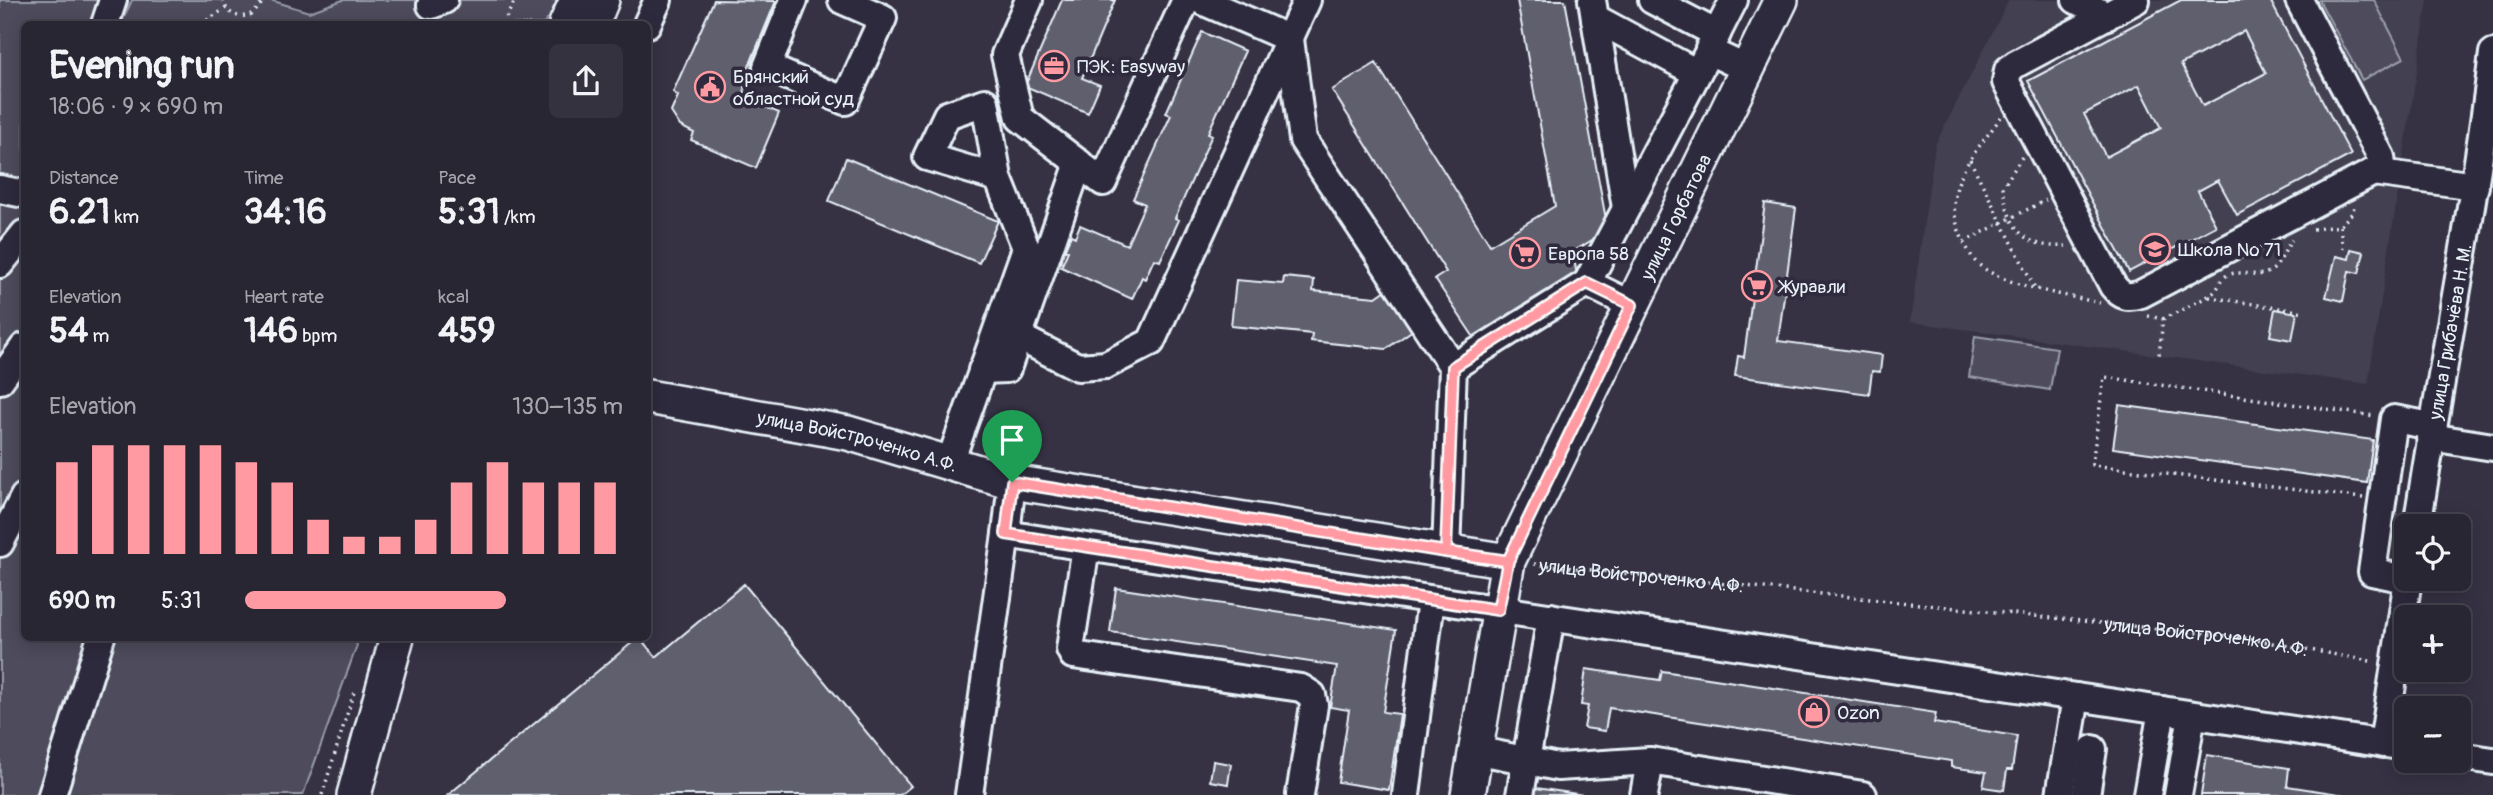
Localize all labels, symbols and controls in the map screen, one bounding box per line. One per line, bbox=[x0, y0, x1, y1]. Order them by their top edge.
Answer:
text: Evening run bbox=[49, 42, 235, 90]
button: share bbox=[549, 44, 623, 118]
office icon: ПЭК: Easyway bbox=[1037, 49, 1071, 83]
place label: ПЭК: Easyway bbox=[1077, 55, 1185, 79]
place label: Брянский областной суд bbox=[733, 65, 854, 111]
public building icon: Брянский областной суд bbox=[693, 70, 727, 104]
text: 18:06 · 9 × 690 m bbox=[49, 92, 223, 121]
street label: улица Горбатова bbox=[1635, 150, 1717, 285]
text: Distance bbox=[49, 166, 118, 190]
text: Time bbox=[244, 166, 283, 190]
text: Pace bbox=[438, 166, 476, 190]
text: 6.21 bbox=[49, 190, 110, 234]
text: 34:16 bbox=[244, 190, 327, 234]
text: 5:31 bbox=[438, 190, 500, 234]
text: km bbox=[110, 205, 139, 229]
text: /km bbox=[500, 205, 536, 229]
school or university icon: Школа № 71 bbox=[2138, 232, 2172, 266]
supermarket icon: Европа 58 bbox=[1508, 236, 1542, 270]
place label: Школа № 71 bbox=[2178, 238, 2281, 262]
place label: Европа 58 bbox=[1548, 242, 1629, 266]
street label: улица Грибачёва Н. М. bbox=[2423, 242, 2478, 423]
supermarket icon: Журавли bbox=[1740, 269, 1774, 303]
place label: Журавли bbox=[1777, 275, 1846, 299]
text: Elevation bbox=[49, 285, 121, 309]
text: Heart rate bbox=[244, 285, 324, 309]
text: kcal bbox=[438, 285, 469, 309]
text: 54 bbox=[49, 309, 88, 353]
text: 146 bbox=[244, 309, 298, 353]
text: 459 bbox=[438, 309, 496, 353]
text: m bbox=[88, 324, 109, 348]
text: bpm bbox=[298, 324, 337, 348]
text: Elevation bbox=[49, 392, 137, 421]
text: 130–135 m bbox=[512, 392, 623, 421]
street label: улица Войстроченко А.Ф. bbox=[754, 406, 960, 478]
pin bbox=[982, 410, 1042, 482]
icon: arrive bbox=[993, 421, 1031, 459]
map controls bbox=[2394, 514, 2471, 773]
button: locate bbox=[2394, 514, 2471, 591]
street label: улица Войстроченко А.Ф. bbox=[1537, 553, 1745, 599]
text: 690 m bbox=[49, 586, 115, 615]
text: 5:31 bbox=[161, 586, 201, 615]
button: + bbox=[2394, 605, 2471, 682]
street label: улица Войстроченко А.Ф. bbox=[2102, 612, 2310, 662]
shop icon: Ozon bbox=[1797, 695, 1831, 729]
button: − bbox=[2394, 696, 2471, 773]
place label: Ozon bbox=[1837, 701, 1880, 725]

